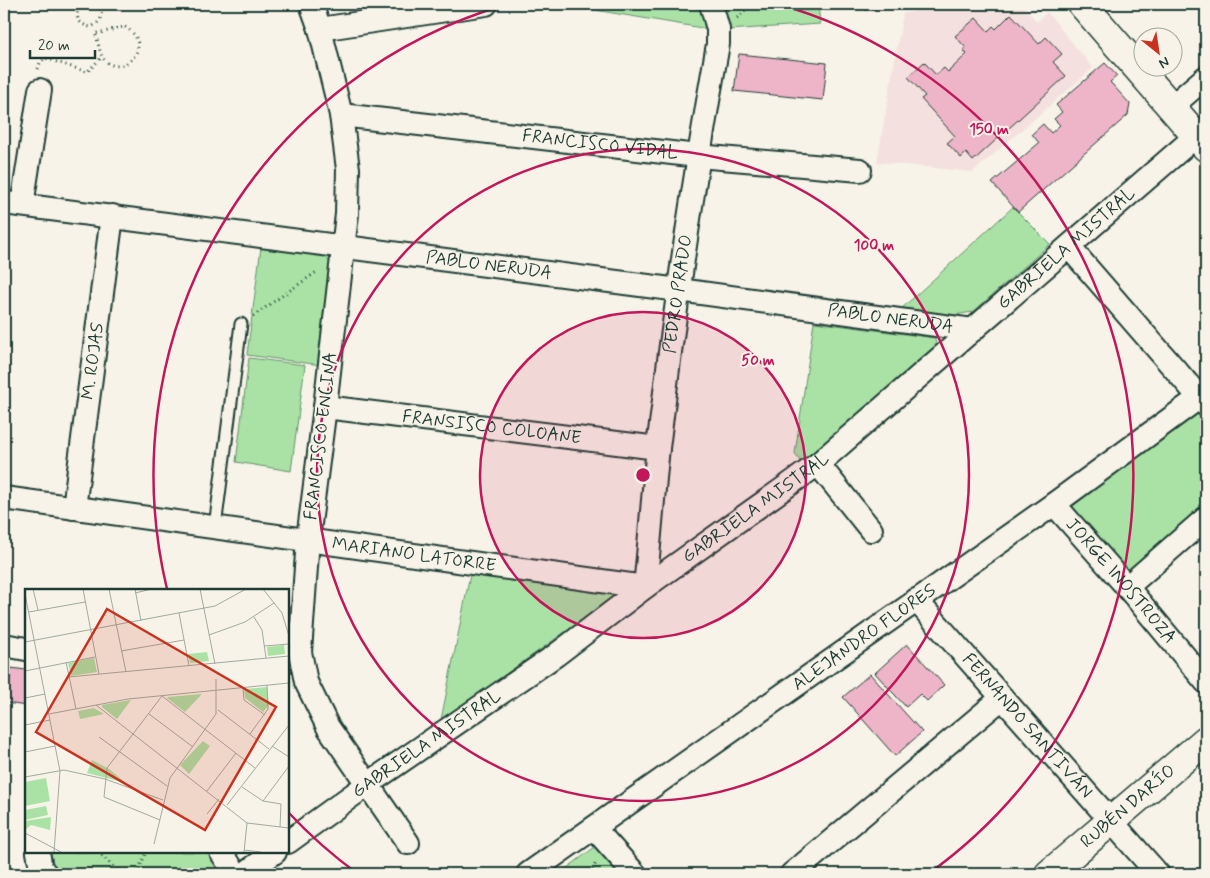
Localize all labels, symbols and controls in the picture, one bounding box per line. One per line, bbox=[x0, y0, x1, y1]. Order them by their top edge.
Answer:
scale bar bbox=[30, 28, 95, 60]
north arrow bbox=[1132, 28, 1182, 78]
text: 20 m bbox=[38, 36, 70, 56]
text: N bbox=[1155, 52, 1173, 73]
text: 150 m bbox=[969, 120, 1009, 140]
street label: FRANCISCO VIDAL bbox=[521, 124, 680, 166]
street label: GABRIELA MISTRAL bbox=[992, 182, 1141, 315]
street label: PEDRO PRADO bbox=[658, 233, 698, 355]
text: 100 m bbox=[854, 236, 894, 256]
street label: PABLO NERUDA bbox=[425, 246, 553, 286]
street label: PABLO NERUDA bbox=[826, 298, 955, 339]
street label: M. ROJAS bbox=[76, 321, 110, 401]
street label: FRANCISCO ENCINA bbox=[299, 351, 343, 521]
text: 50 m bbox=[741, 351, 775, 371]
street label: FRANSISCO COLOANE bbox=[401, 405, 583, 450]
street label: GABRIELA MISTRAL bbox=[677, 447, 835, 569]
centre of rings bbox=[634, 466, 652, 484]
street label: JORGE INOSTROZA bbox=[1060, 513, 1182, 649]
street label: MARIANO LATORRE bbox=[331, 532, 498, 578]
street label: ALEJANDRO FLORES bbox=[787, 579, 941, 697]
inset map bbox=[25, 589, 289, 853]
street label: FERNANDO SANTIVÁN bbox=[957, 648, 1098, 804]
street label: GABRIELA MISTRAL bbox=[347, 684, 506, 804]
street label: RUBÉN DARÍO bbox=[1075, 759, 1181, 854]

